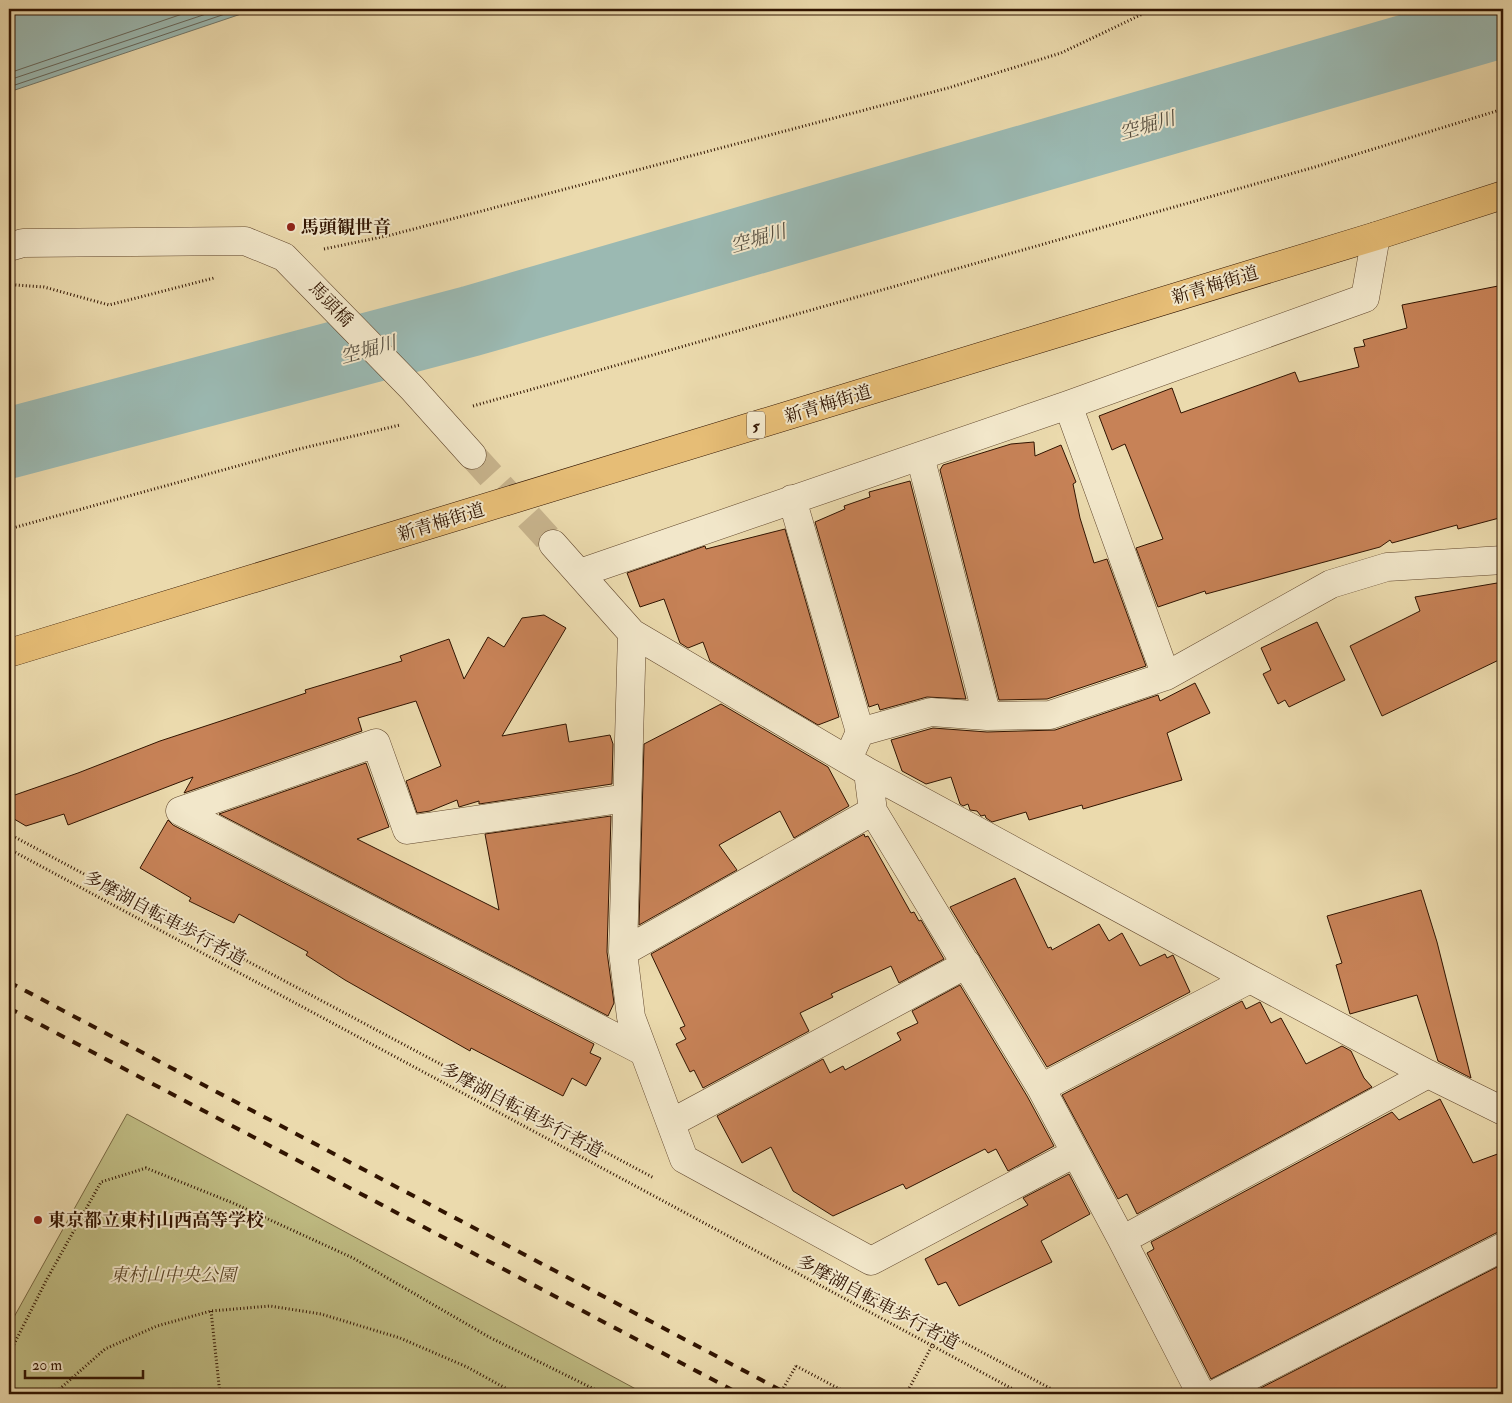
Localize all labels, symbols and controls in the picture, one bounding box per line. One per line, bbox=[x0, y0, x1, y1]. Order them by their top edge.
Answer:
water label: 空堀川 bbox=[1117, 106, 1180, 145]
place label: 馬頭観世音 bbox=[301, 216, 391, 239]
water label: 空堀川 bbox=[728, 219, 791, 258]
marker: 馬頭観世音 bbox=[285, 221, 297, 233]
street label: 新青梅街道 bbox=[1169, 261, 1262, 310]
street label: 馬頭橋 bbox=[304, 277, 358, 332]
water label: 空堀川 bbox=[338, 330, 401, 369]
street label: 新青梅街道 bbox=[782, 380, 875, 429]
road number: 5 bbox=[747, 412, 765, 438]
street label: 新青梅街道 bbox=[395, 498, 488, 547]
street label: 多摩湖自転車歩行者道 bbox=[80, 866, 250, 971]
street label: 多摩湖自転車歩行者道 bbox=[437, 1058, 607, 1163]
place label: 東京都立東村山西高等学校 bbox=[48, 1209, 264, 1232]
marker: 東京都立東村山西高等学校 bbox=[32, 1214, 44, 1226]
street label: 多摩湖自転車歩行者道 bbox=[793, 1250, 963, 1355]
park label: 東村山中央公園 bbox=[110, 1264, 239, 1287]
scale bar bbox=[25, 1348, 142, 1380]
text: 20 m bbox=[32, 1356, 62, 1375]

